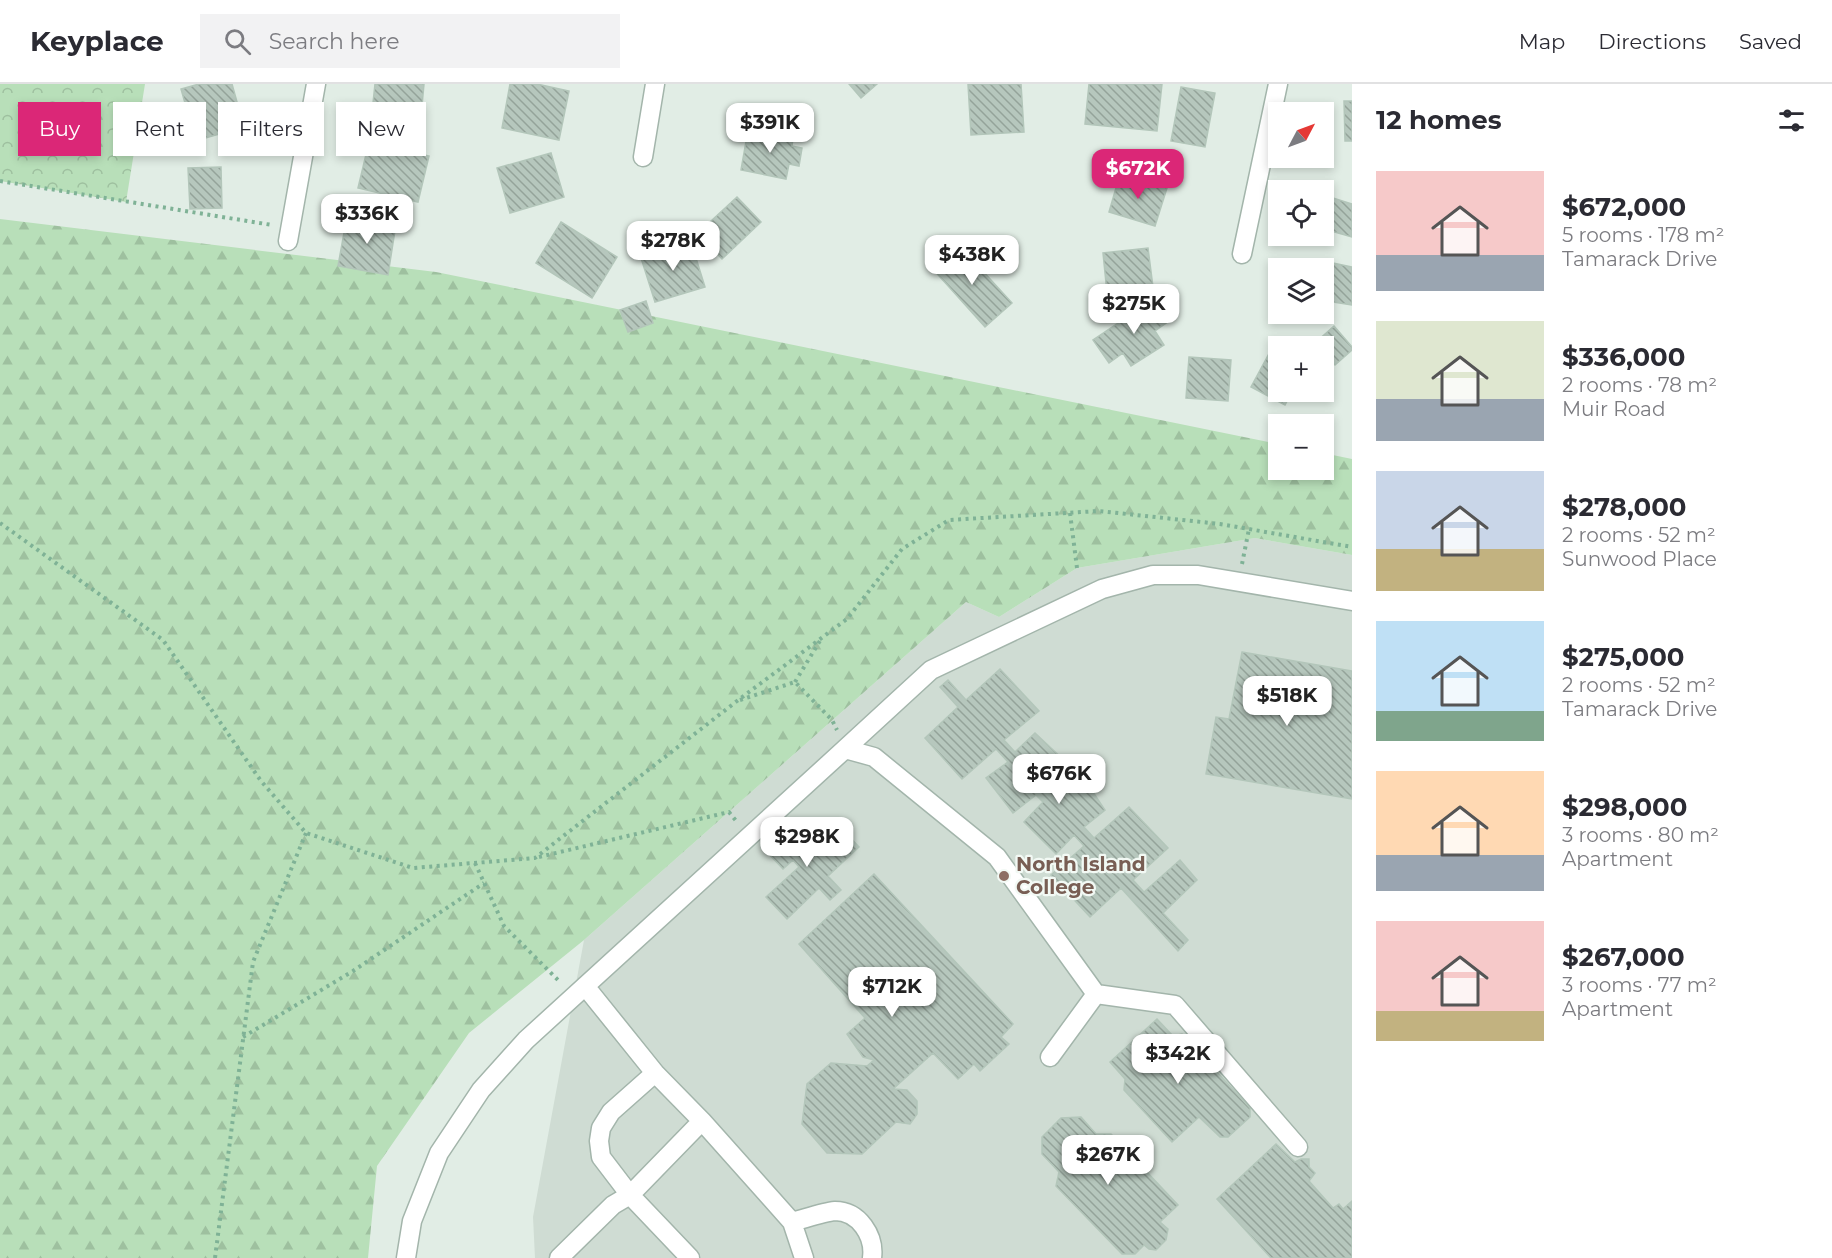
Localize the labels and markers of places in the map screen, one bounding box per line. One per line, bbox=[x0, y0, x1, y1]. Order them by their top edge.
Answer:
pin: $391K bbox=[728, 103, 812, 154]
pin: $672K bbox=[1096, 149, 1180, 200]
pin: $336K bbox=[325, 194, 409, 245]
pin: $278K bbox=[631, 221, 715, 272]
pin: $438K bbox=[930, 235, 1014, 286]
pin: $275K bbox=[1092, 284, 1176, 335]
pin: $518K bbox=[1245, 676, 1329, 727]
pin: $676K bbox=[1017, 754, 1101, 805]
pin: $298K bbox=[765, 817, 849, 868]
place label: North Island College bbox=[1016, 852, 1146, 899]
marker: North Island College bbox=[997, 869, 1011, 883]
pin: $712K bbox=[850, 967, 934, 1018]
pin: $342K bbox=[1136, 1034, 1220, 1085]
pin: $267K bbox=[1066, 1135, 1150, 1186]

